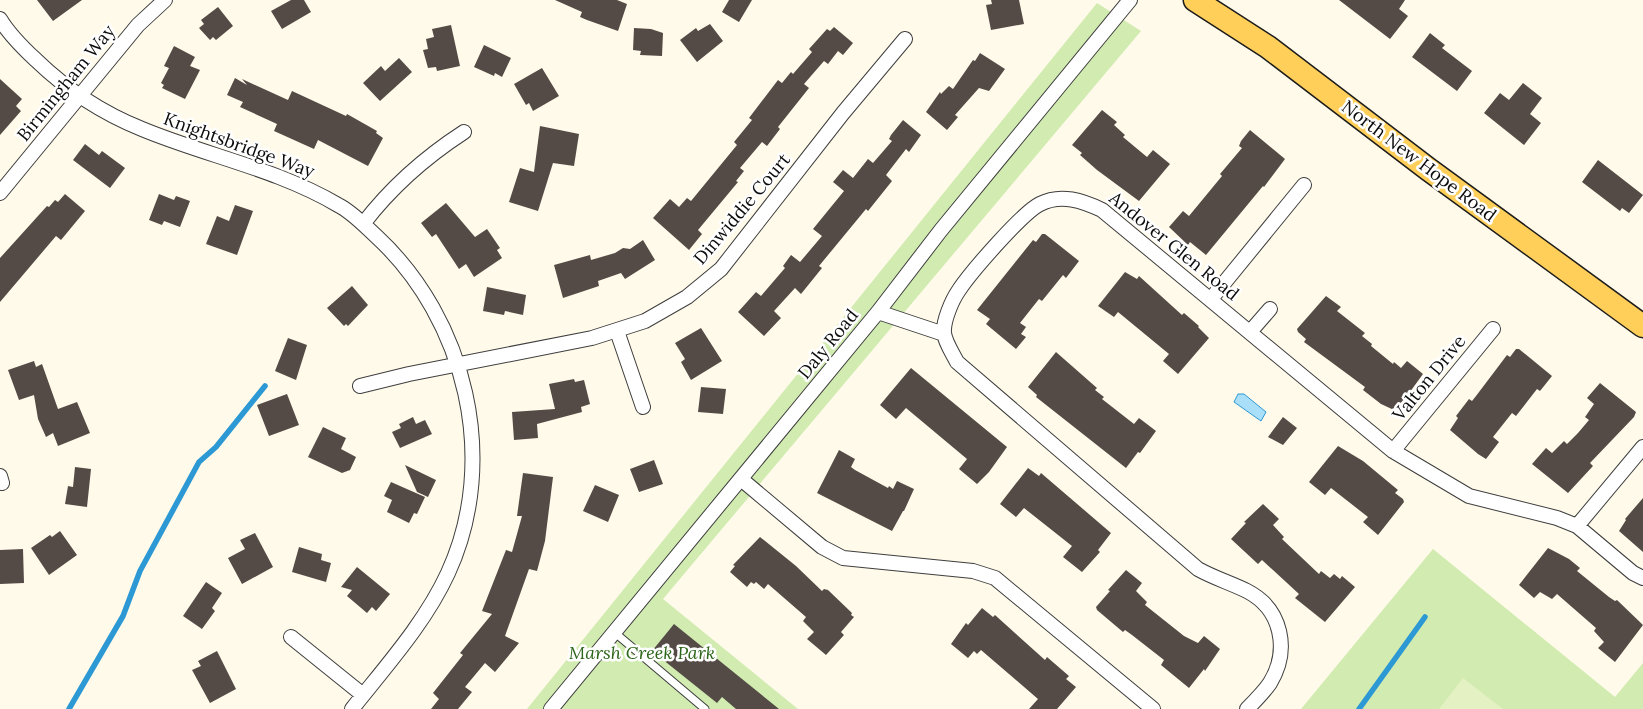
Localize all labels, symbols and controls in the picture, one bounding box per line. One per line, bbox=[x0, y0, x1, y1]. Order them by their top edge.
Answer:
street label: Birmingham Way bbox=[12, 19, 120, 146]
street label: North New Hope Road bbox=[1337, 95, 1501, 226]
street label: Knightsbridge Way bbox=[161, 107, 318, 183]
street label: Dinwiddie Court bbox=[688, 148, 795, 269]
street label: Andover Glen Road bbox=[1104, 186, 1244, 305]
street label: Daly Road bbox=[792, 304, 863, 383]
street label: Valton Drive bbox=[1386, 330, 1470, 426]
park label: Marsh Creek Park bbox=[569, 641, 715, 664]

